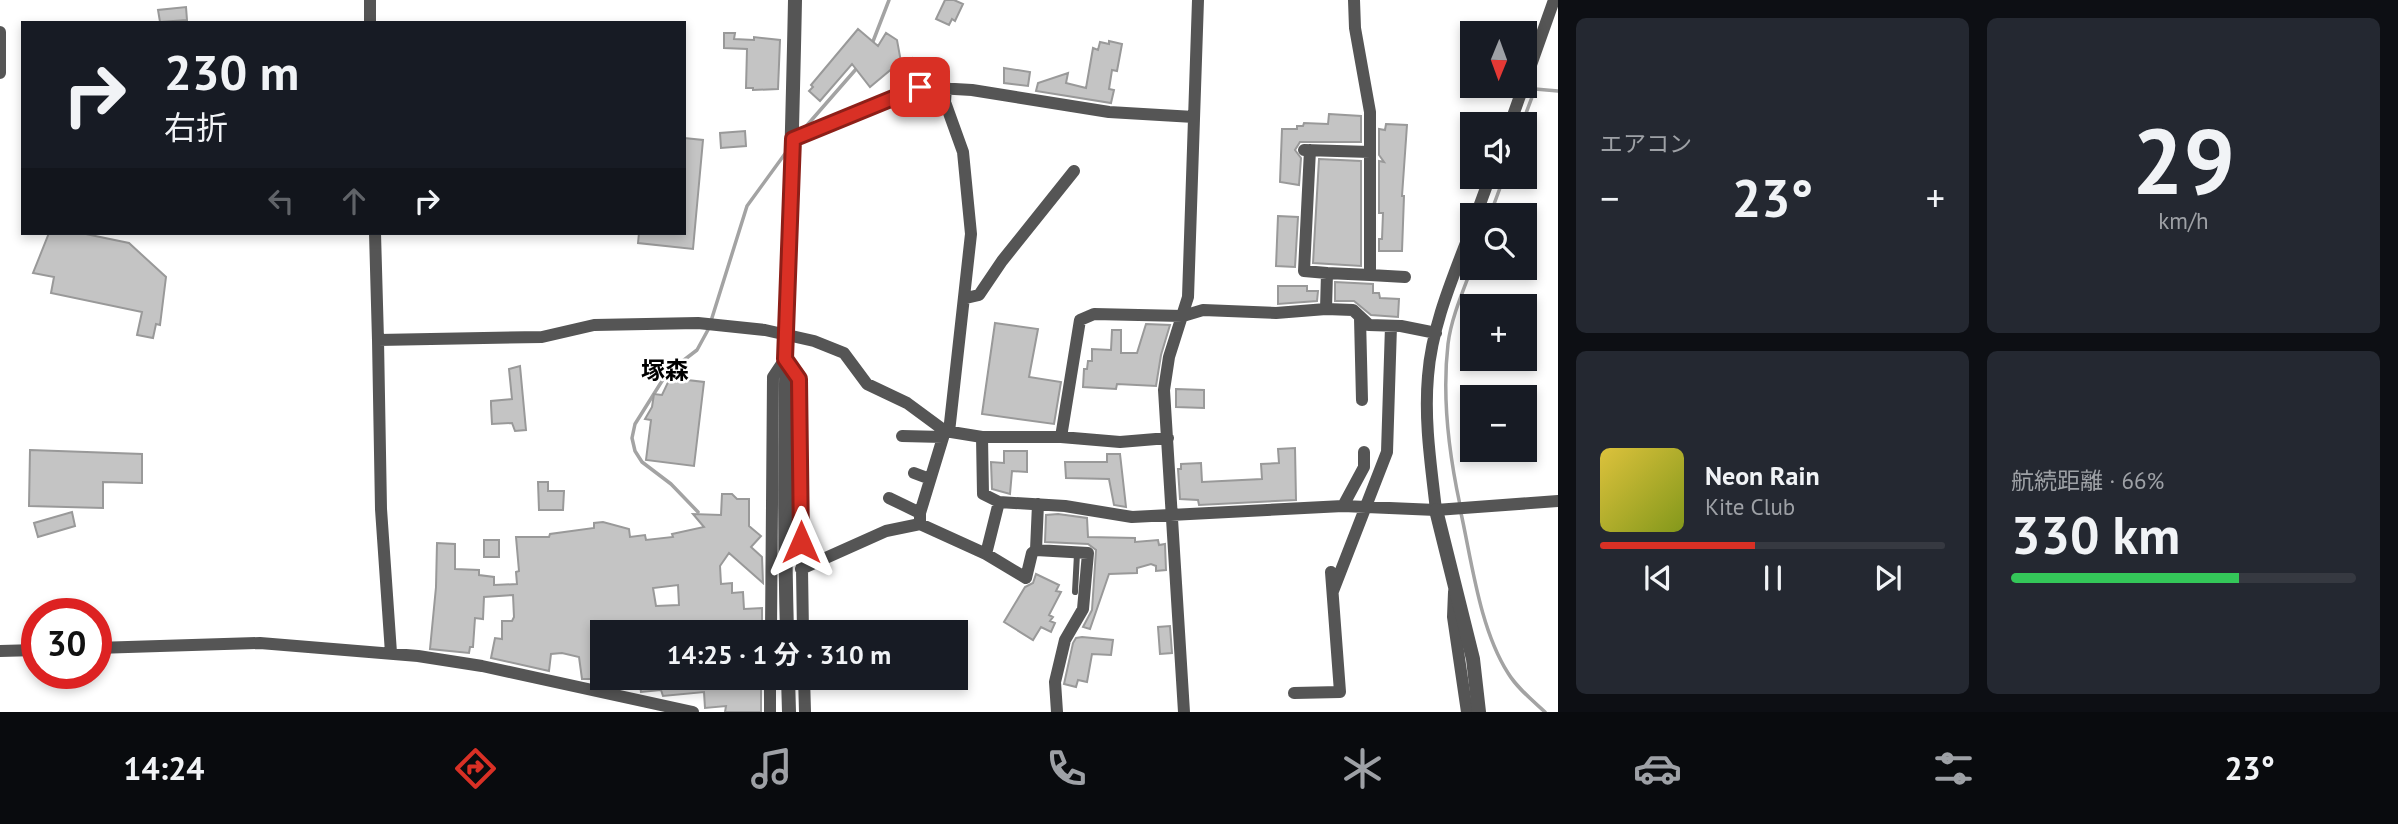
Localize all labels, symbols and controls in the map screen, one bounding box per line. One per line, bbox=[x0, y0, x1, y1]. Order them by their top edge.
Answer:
north arrow bbox=[1460, 21, 1536, 98]
map controls bbox=[1460, 21, 1537, 462]
text: 230 m bbox=[164, 40, 299, 104]
icon: right bbox=[49, 49, 140, 140]
pin bbox=[890, 57, 950, 117]
icon: arrive bbox=[901, 68, 939, 106]
text: 29 bbox=[2132, 101, 2235, 219]
text: 右折 bbox=[164, 106, 228, 148]
button: sound bbox=[1460, 112, 1537, 189]
text: エアコン bbox=[1600, 129, 1692, 158]
text: 23° bbox=[1732, 164, 1813, 231]
text: − bbox=[1600, 173, 1619, 222]
text: + bbox=[1926, 173, 1945, 222]
icon: left bbox=[262, 182, 300, 220]
icon: ahead bbox=[335, 182, 373, 220]
icon: right bbox=[408, 182, 446, 220]
button: search bbox=[1460, 203, 1537, 280]
text: km/h bbox=[2158, 206, 2209, 235]
button: + bbox=[1460, 294, 1537, 371]
district label: 塚森 bbox=[641, 355, 689, 386]
button: − bbox=[1460, 385, 1537, 462]
text: Neon Rain bbox=[1705, 459, 1820, 492]
text: 航続距離 · 66% bbox=[2011, 466, 2164, 495]
text: Kite Club bbox=[1705, 492, 1795, 521]
text: 330 km bbox=[2011, 501, 2180, 568]
position arrow bbox=[764, 505, 838, 579]
icon: previous bbox=[1639, 559, 1677, 597]
icon: pause bbox=[1754, 559, 1792, 597]
icon: next bbox=[1869, 559, 1907, 597]
speed limit sign: 30 bbox=[21, 598, 112, 689]
text: 14:25 · 1 分 · 310 m bbox=[667, 638, 891, 671]
icon: directions bbox=[451, 744, 500, 793]
icon: music bbox=[747, 744, 796, 793]
icon: phone bbox=[1042, 744, 1091, 793]
icon: climate bbox=[1338, 744, 1387, 793]
icon: car bbox=[1633, 744, 1682, 793]
icon: filters bbox=[1929, 744, 1978, 793]
text: 14:24 bbox=[123, 747, 204, 789]
text: 23° bbox=[2224, 747, 2275, 789]

